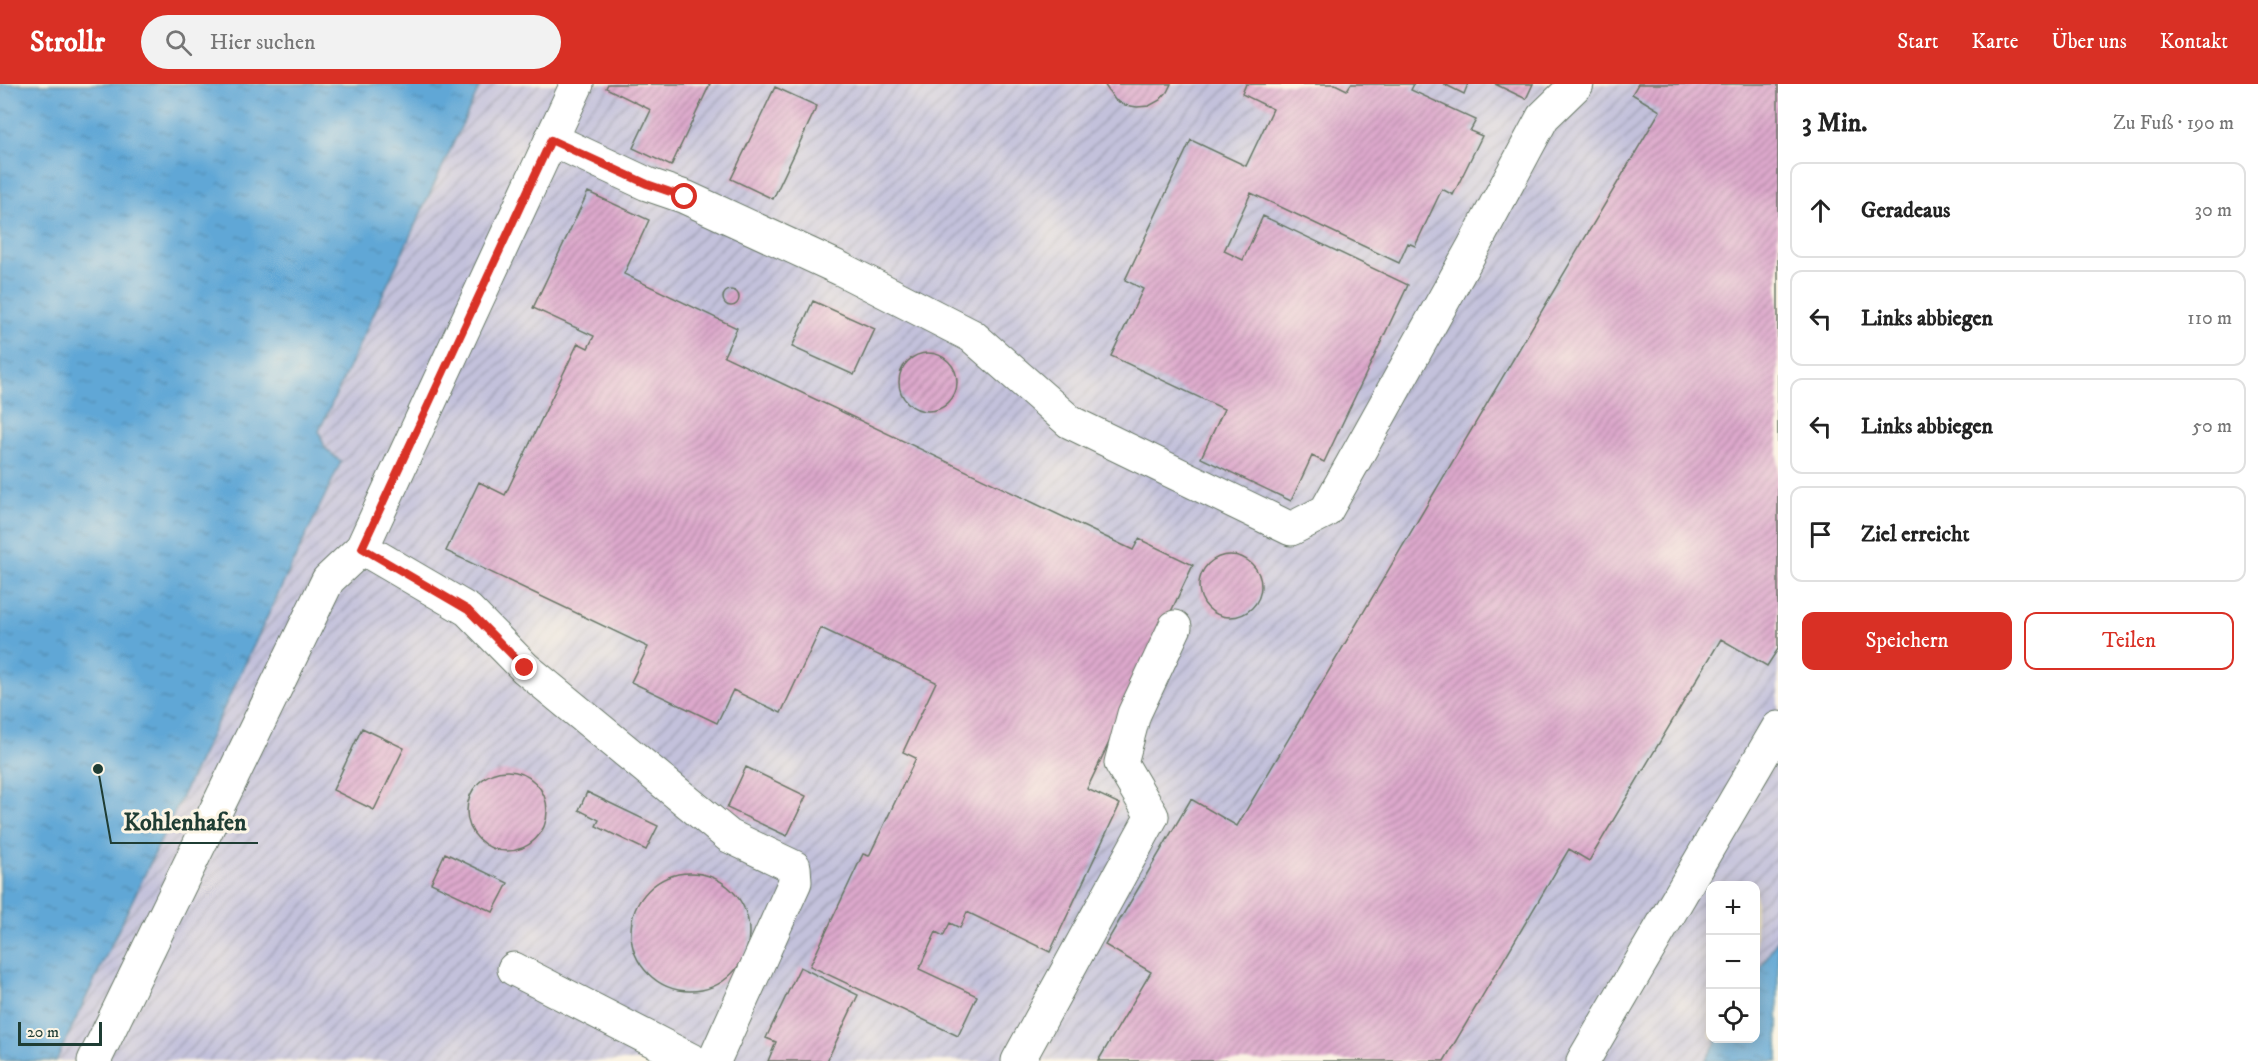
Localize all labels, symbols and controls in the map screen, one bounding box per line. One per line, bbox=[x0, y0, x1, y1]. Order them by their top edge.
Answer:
search box bbox=[141, 15, 561, 69]
text: Strollr bbox=[30, 25, 105, 60]
icon: search bbox=[162, 26, 195, 59]
text: Hier suchen bbox=[210, 29, 315, 56]
text: Start bbox=[1897, 29, 1939, 55]
text: Karte bbox=[1972, 29, 2018, 55]
text: Über uns bbox=[2051, 29, 2127, 55]
text: Kontakt bbox=[2160, 29, 2228, 55]
text: 3 Min. bbox=[1802, 107, 1867, 140]
text: Zu Fuß · 190 m bbox=[2113, 111, 2234, 136]
route start bbox=[671, 183, 697, 209]
icon: ahead bbox=[1804, 194, 1837, 227]
text: Geradeaus bbox=[1861, 197, 1950, 224]
text: 30 m bbox=[2194, 198, 2232, 223]
icon: left bbox=[1804, 302, 1837, 335]
text: Links abbiegen bbox=[1861, 305, 1993, 332]
text: 110 m bbox=[2187, 306, 2232, 331]
icon: left bbox=[1804, 410, 1837, 443]
text: Links abbiegen bbox=[1861, 413, 1993, 440]
text: 50 m bbox=[2192, 414, 2232, 439]
icon: arrive bbox=[1804, 518, 1837, 551]
text: Ziel erreicht bbox=[1861, 521, 1969, 548]
button: Speichern bbox=[1802, 612, 2012, 670]
button: Teilen bbox=[2024, 612, 2234, 670]
route end bbox=[511, 654, 537, 680]
callout: Kohlenhafen bbox=[111, 801, 258, 843]
text: Kohlenhafen bbox=[123, 808, 247, 838]
map controls bbox=[1706, 881, 1760, 1043]
button: + bbox=[1706, 881, 1760, 935]
button: − bbox=[1706, 935, 1760, 989]
button: locate bbox=[1706, 989, 1760, 1043]
scale bar bbox=[18, 1019, 102, 1046]
text: 20 m bbox=[27, 1022, 59, 1042]

